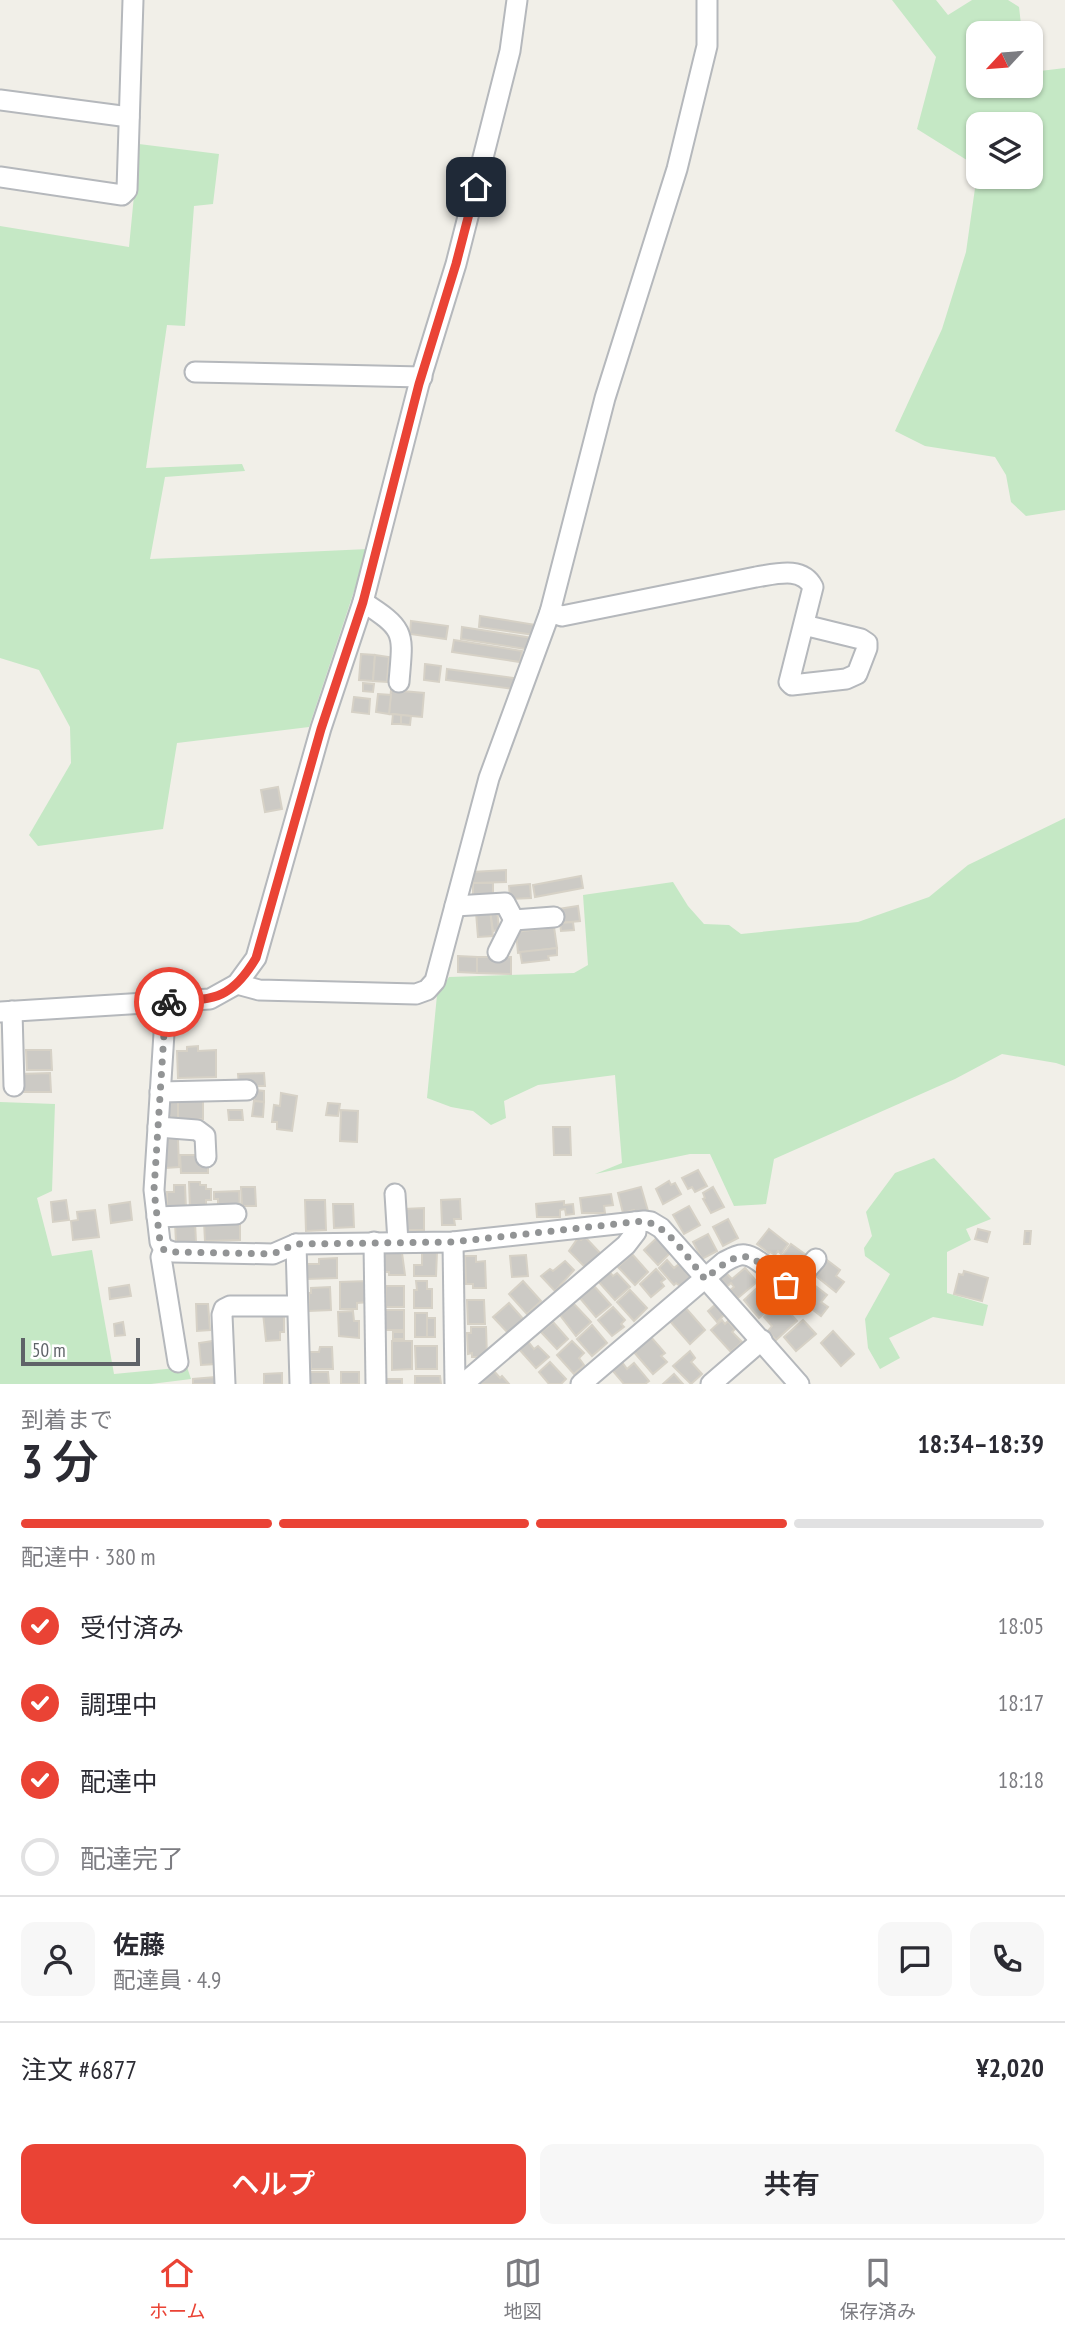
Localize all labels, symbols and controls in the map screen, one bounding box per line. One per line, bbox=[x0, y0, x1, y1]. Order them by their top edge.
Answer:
north arrow bbox=[966, 21, 1043, 98]
map controls bbox=[966, 21, 1043, 189]
button: layers bbox=[966, 112, 1043, 189]
pin bbox=[446, 157, 506, 217]
icon: home bbox=[457, 168, 495, 206]
courier bbox=[134, 967, 204, 1037]
icon: bike bbox=[150, 983, 188, 1021]
pin bbox=[756, 1255, 816, 1315]
icon: bag bbox=[767, 1266, 805, 1304]
scale bar bbox=[21, 1335, 140, 1367]
text: 50 m bbox=[32, 1338, 66, 1362]
text: 到着まで bbox=[21, 1405, 113, 1434]
text: 18:34–18:39 bbox=[917, 1427, 1044, 1460]
text: 3 分 bbox=[21, 1431, 98, 1491]
text: 配達中 · 380 m bbox=[21, 1542, 156, 1571]
icon: check bbox=[21, 1607, 59, 1645]
text: 受付済み bbox=[80, 1611, 184, 1644]
text: 18:05 bbox=[998, 1611, 1044, 1640]
icon: check bbox=[21, 1684, 59, 1722]
text: 調理中 bbox=[80, 1688, 158, 1721]
text: 18:17 bbox=[998, 1688, 1044, 1717]
icon: check bbox=[21, 1761, 59, 1799]
text: 配達中 bbox=[80, 1765, 158, 1798]
text: 18:18 bbox=[998, 1765, 1044, 1794]
text: 配達完了 bbox=[80, 1842, 184, 1875]
button: person bbox=[21, 1922, 95, 1996]
button: chat bbox=[878, 1922, 952, 1996]
button: phone bbox=[970, 1922, 1044, 1996]
text: 佐藤 bbox=[113, 1928, 165, 1961]
text: 配達員 · 4.9 bbox=[113, 1965, 221, 1994]
text: ¥2,020 bbox=[976, 2051, 1044, 2084]
text: 注文 #6877 bbox=[21, 2053, 137, 2086]
button: ヘルプ bbox=[21, 2144, 526, 2224]
button: 共有 bbox=[540, 2144, 1044, 2224]
tab: ホーム bbox=[149, 2254, 206, 2323]
tab: 地図 bbox=[504, 2254, 542, 2323]
tab: 保存済み bbox=[840, 2254, 916, 2323]

